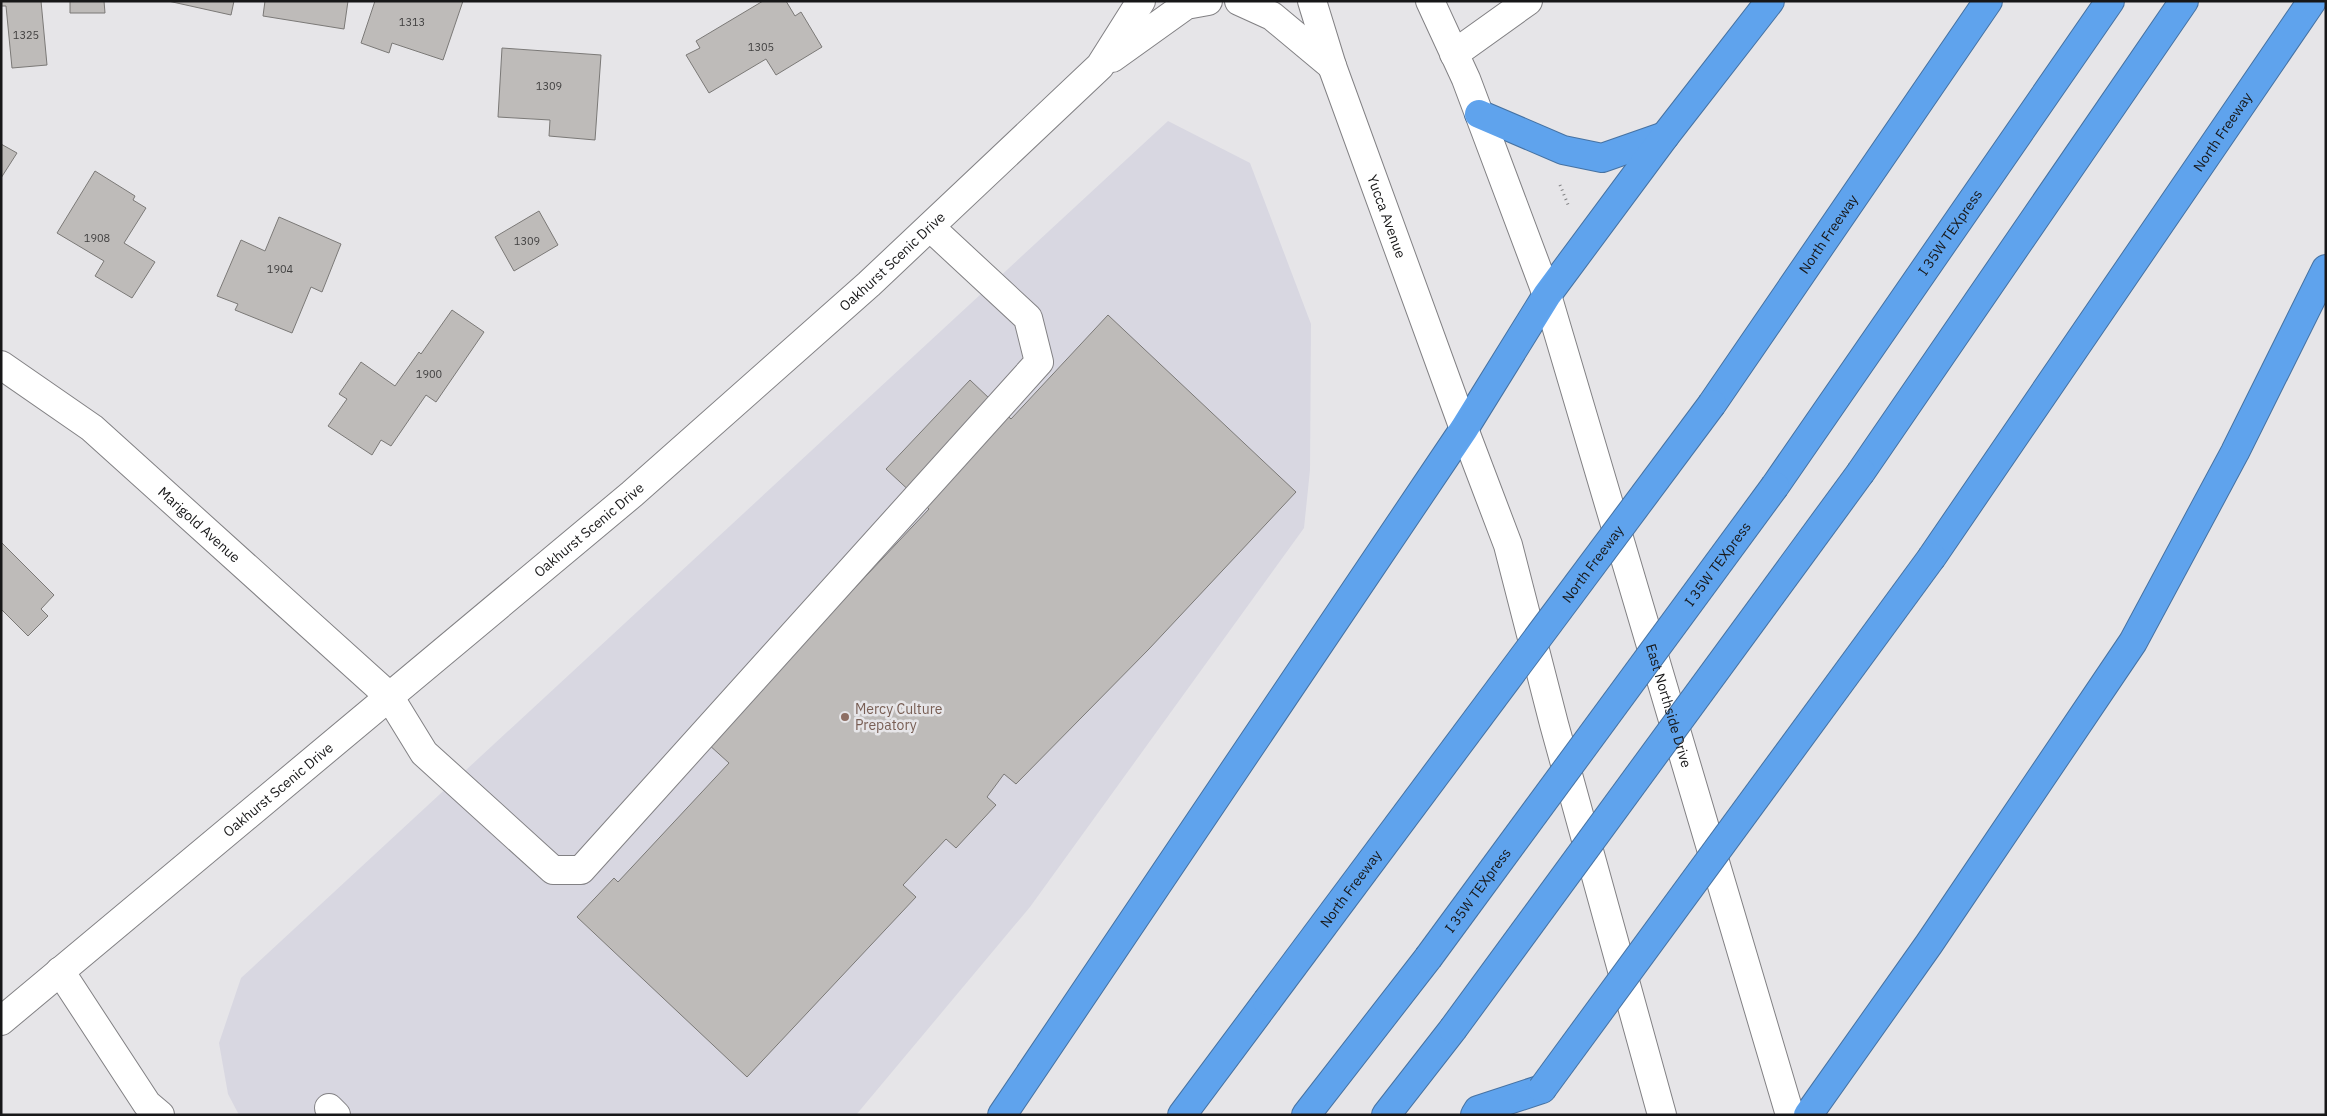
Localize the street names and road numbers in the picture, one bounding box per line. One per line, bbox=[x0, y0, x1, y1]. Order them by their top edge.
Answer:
street label: North Freeway bbox=[2189, 89, 2256, 175]
street label: Yucca Avenue bbox=[1363, 172, 1410, 261]
street label: I 35W TEXpress bbox=[1914, 186, 1986, 279]
street label: North Freeway bbox=[1795, 191, 1862, 277]
street label: Oakhurst Scenic Drive bbox=[836, 208, 949, 315]
street label: Oakhurst Scenic Drive bbox=[530, 479, 648, 581]
street label: Marigold Avenue bbox=[154, 483, 244, 567]
street label: I 35W TEXpress bbox=[1681, 518, 1755, 610]
street label: North Freeway bbox=[1558, 522, 1627, 606]
street label: East Northside Drive bbox=[1642, 642, 1696, 770]
street label: Oakhurst Scenic Drive bbox=[219, 738, 337, 841]
street label: I 35W TEXpress bbox=[1441, 844, 1515, 936]
street label: North Freeway bbox=[1316, 846, 1385, 931]

